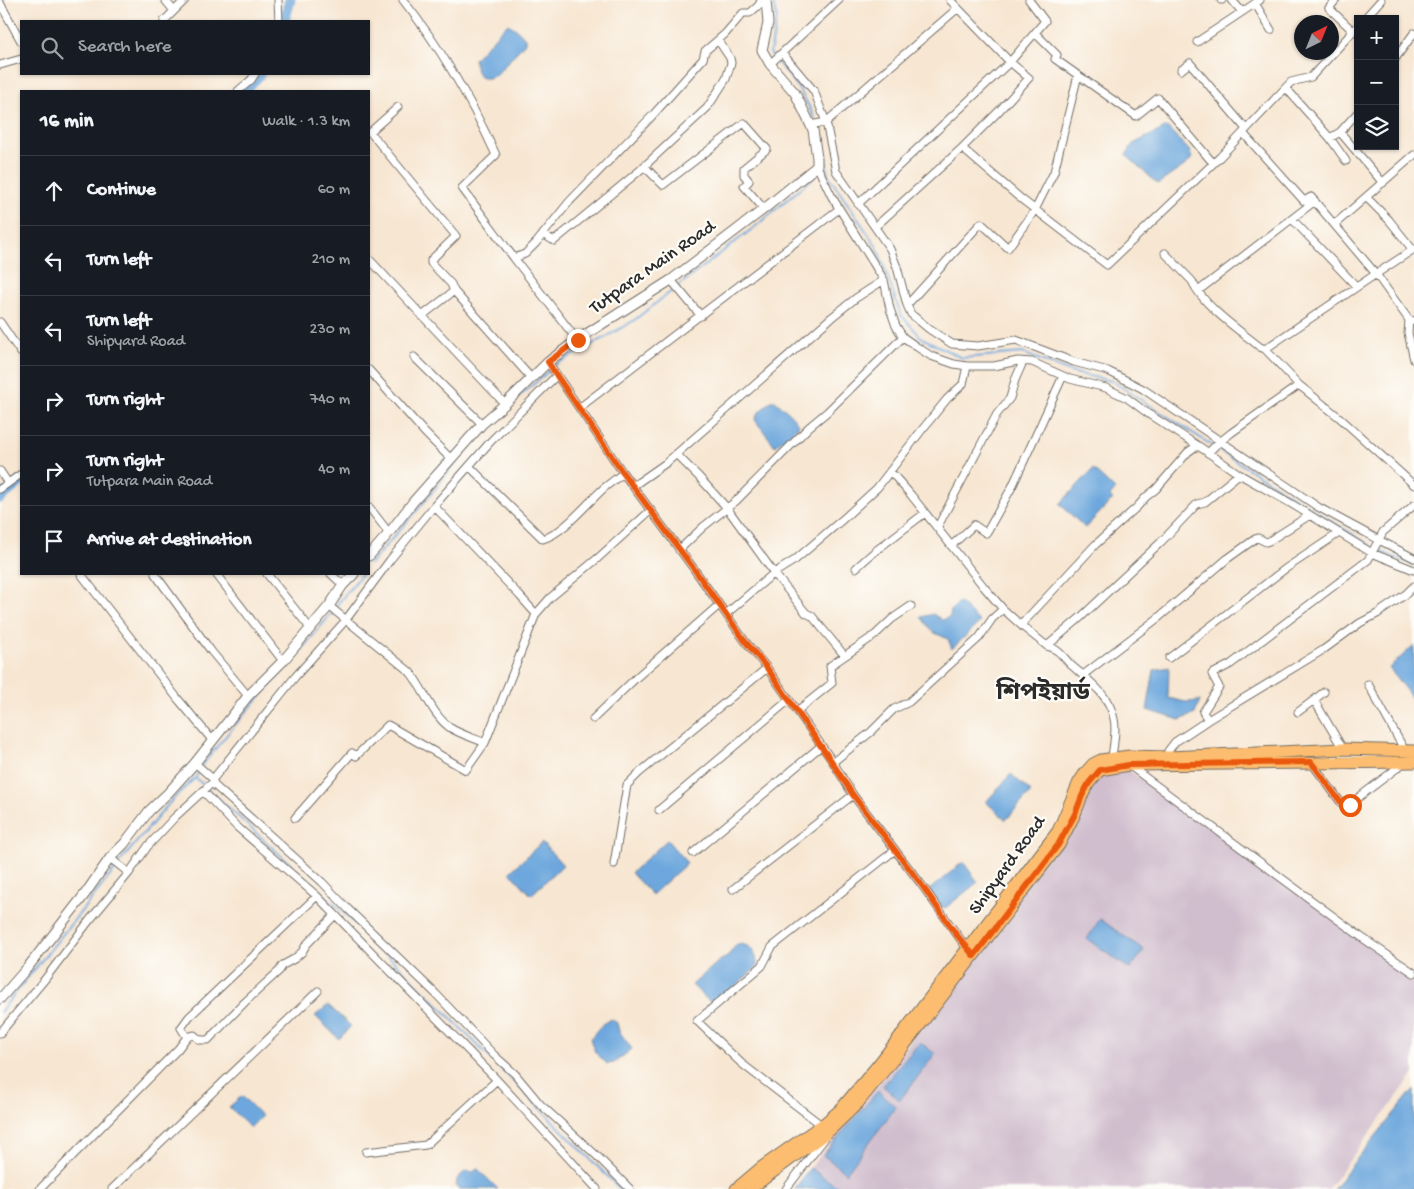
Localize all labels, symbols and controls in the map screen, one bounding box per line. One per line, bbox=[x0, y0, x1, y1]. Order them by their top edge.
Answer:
north arrow bbox=[1294, 15, 1339, 60]
map controls bbox=[1354, 15, 1399, 150]
button: + bbox=[1354, 15, 1399, 60]
search box bbox=[20, 20, 370, 75]
icon: search bbox=[38, 34, 66, 62]
text: Search here bbox=[78, 36, 172, 59]
button: − bbox=[1354, 60, 1399, 105]
button: layers bbox=[1354, 105, 1399, 150]
text: 16 min bbox=[40, 110, 94, 135]
text: Walk · 1.3 km bbox=[262, 113, 350, 132]
icon: ahead bbox=[40, 177, 68, 205]
text: Continue bbox=[87, 179, 156, 202]
text: 60 m bbox=[318, 181, 350, 200]
street label: Tutpara Main Road bbox=[585, 215, 722, 321]
icon: left bbox=[40, 247, 68, 275]
text: Turn left bbox=[87, 249, 151, 272]
text: 210 m bbox=[311, 251, 350, 270]
text: Turn left bbox=[87, 310, 151, 333]
icon: left bbox=[40, 317, 68, 345]
text: 230 m bbox=[310, 321, 350, 340]
route end bbox=[567, 329, 590, 352]
text: Shipyard Road bbox=[87, 333, 185, 352]
icon: right bbox=[40, 387, 68, 415]
text: Turn right bbox=[87, 389, 163, 412]
text: 740 m bbox=[310, 391, 350, 410]
text: Turn right bbox=[87, 450, 163, 473]
icon: right bbox=[40, 457, 68, 485]
text: 40 m bbox=[318, 461, 350, 480]
text: Tutpara Main Road bbox=[87, 473, 212, 492]
icon: arrive bbox=[40, 527, 68, 555]
text: Arrive at destination bbox=[87, 529, 251, 552]
district label: শিপইয়ার্ড bbox=[995, 676, 1091, 709]
route start bbox=[1339, 794, 1362, 817]
street label: Shipyard Road bbox=[965, 811, 1053, 920]

